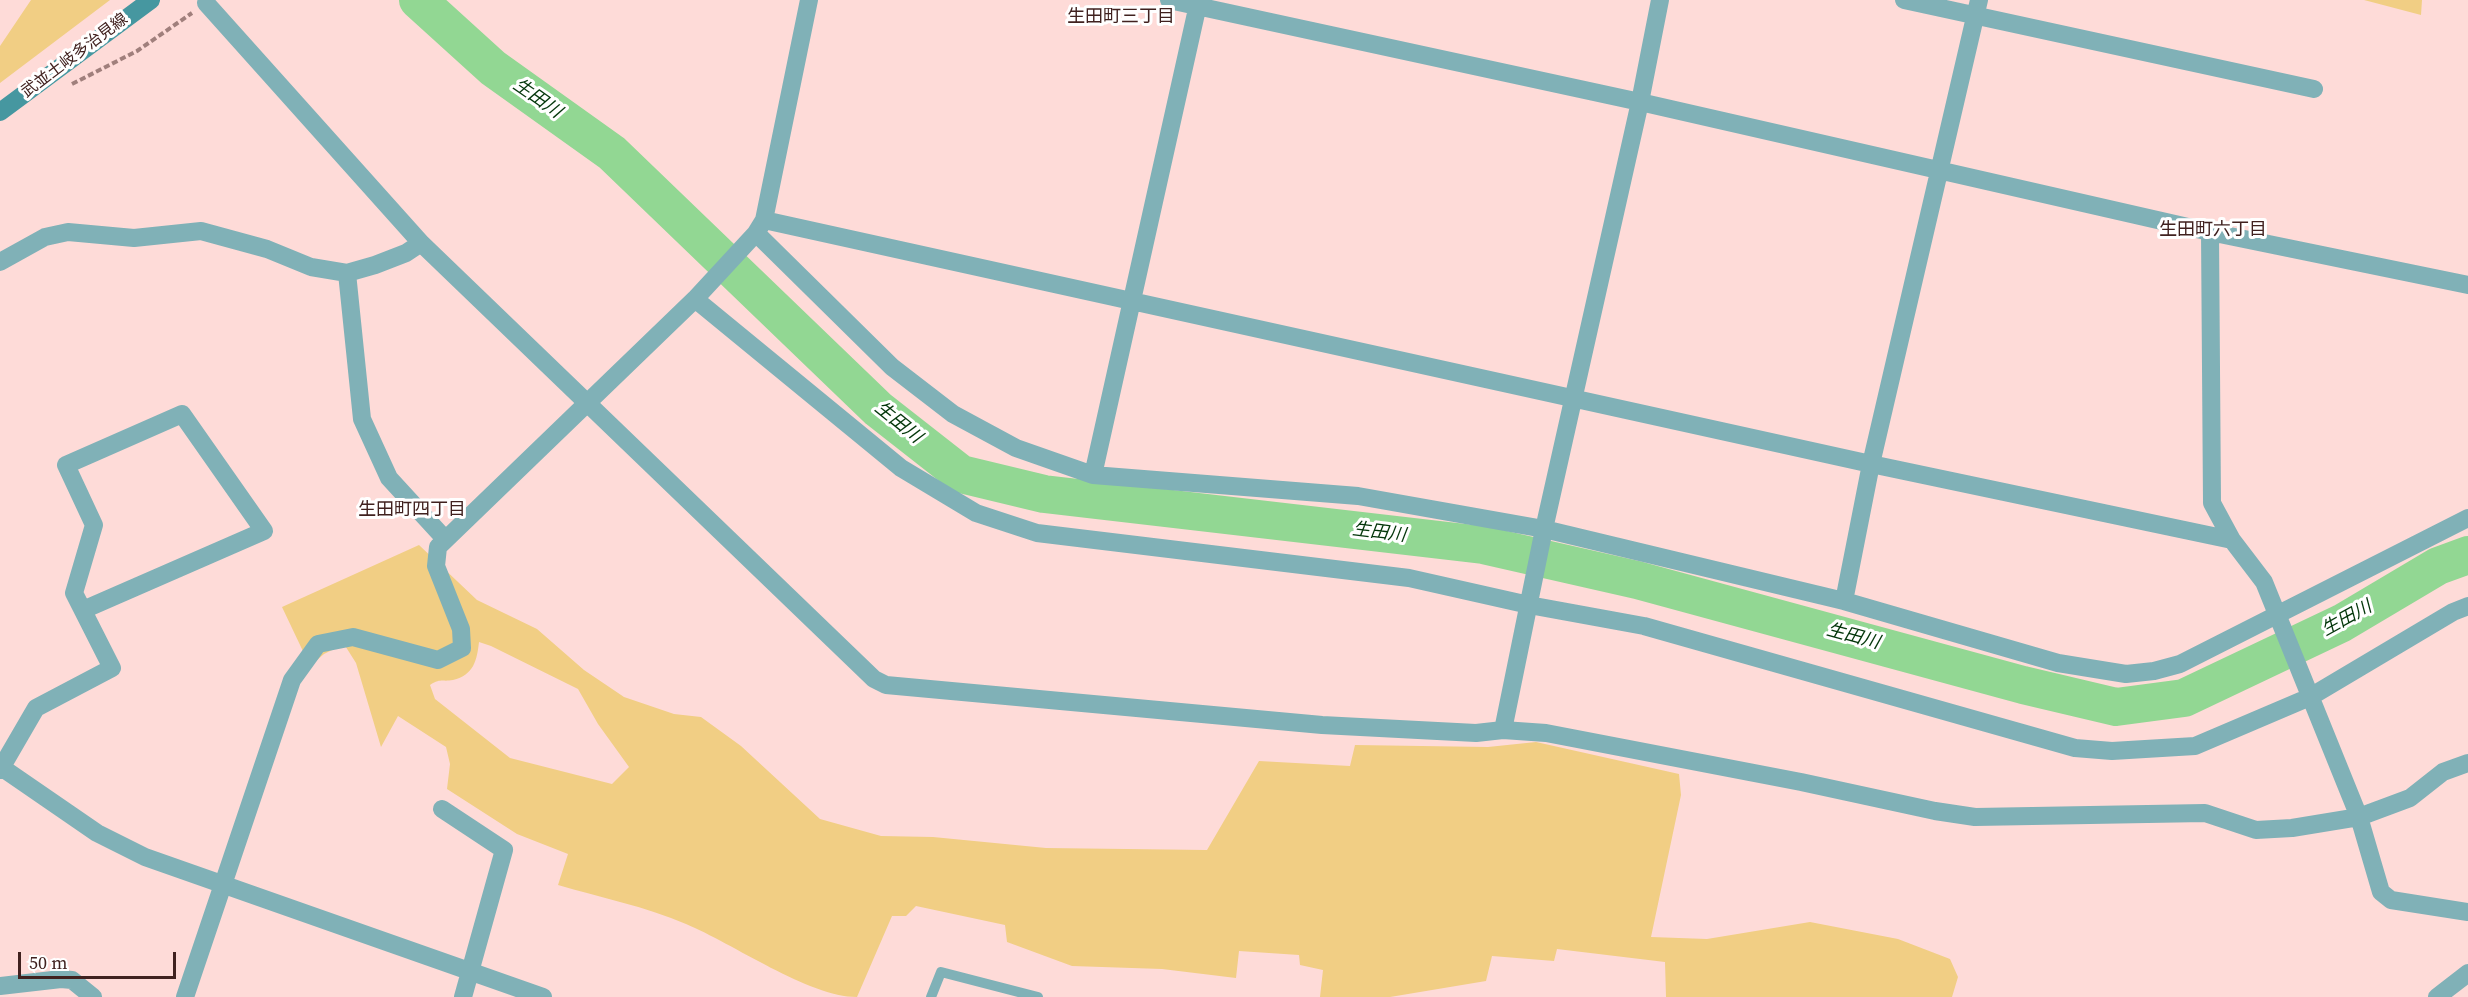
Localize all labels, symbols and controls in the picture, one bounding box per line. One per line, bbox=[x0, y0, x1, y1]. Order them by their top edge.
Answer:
district label: 生田町三丁目 bbox=[1067, 6, 1175, 28]
street label: 武並土岐多治見線 bbox=[18, 10, 132, 102]
water label: 生田川 bbox=[509, 75, 565, 123]
district label: 生田町六丁目 bbox=[2159, 219, 2267, 241]
water label: 生田川 bbox=[870, 398, 926, 448]
district label: 生田町四丁目 bbox=[358, 499, 466, 521]
water label: 生田川 bbox=[1351, 519, 1407, 547]
water label: 生田川 bbox=[2318, 596, 2376, 642]
water label: 生田川 bbox=[1824, 620, 1882, 654]
scale bar bbox=[21, 940, 178, 978]
text: 50 m bbox=[29, 950, 67, 975]

